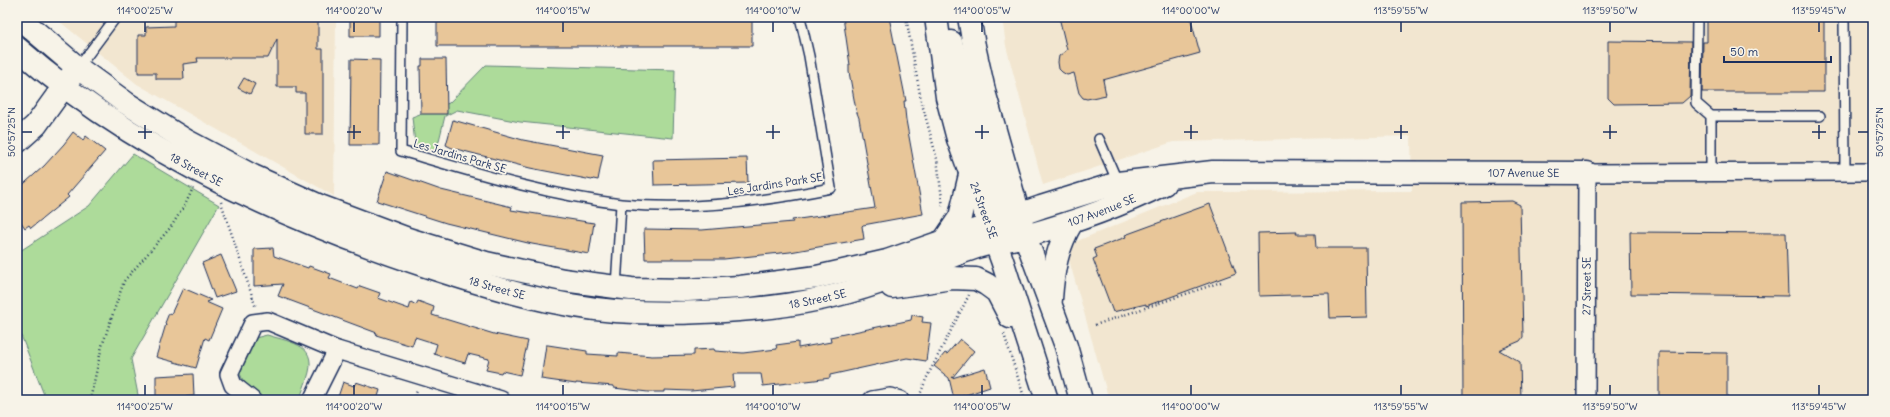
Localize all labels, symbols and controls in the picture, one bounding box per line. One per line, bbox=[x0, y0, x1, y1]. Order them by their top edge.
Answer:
text: 114°00'25"W bbox=[117, 4, 173, 17]
text: 114°00'20"W bbox=[326, 4, 382, 17]
text: 114°00'15"W bbox=[536, 4, 590, 17]
text: 114°00'10"W bbox=[745, 4, 801, 17]
text: 114°00'05"W bbox=[954, 4, 1010, 17]
text: 114°00'00"W bbox=[1162, 4, 1220, 17]
text: 113°59'55"W bbox=[1374, 4, 1428, 17]
text: 113°59'50"W bbox=[1582, 4, 1638, 17]
text: 113°59'45"W bbox=[1792, 4, 1846, 17]
scale bar bbox=[1724, 38, 1831, 64]
text: 50 m bbox=[1730, 44, 1759, 59]
text: 50°57'25"N bbox=[5, 107, 18, 157]
text: 50°57'25"N bbox=[1873, 107, 1886, 157]
street label: Les Jardins Park SE bbox=[412, 136, 508, 176]
street label: 18 Street SE bbox=[167, 150, 225, 189]
street label: 107 Avenue SE bbox=[1488, 166, 1560, 180]
street label: Les Jardins Park SE bbox=[726, 170, 824, 198]
street label: 24 Street SE bbox=[967, 180, 1001, 241]
street label: 107 Avenue SE bbox=[1066, 191, 1138, 230]
street label: 27 Street SE bbox=[1579, 257, 1594, 315]
street label: 18 Street SE bbox=[467, 273, 527, 302]
street label: 18 Street SE bbox=[788, 286, 848, 311]
text: 114°00'25"W bbox=[117, 400, 173, 413]
text: 114°00'20"W bbox=[326, 400, 382, 413]
text: 114°00'15"W bbox=[536, 400, 590, 413]
text: 114°00'10"W bbox=[745, 400, 801, 413]
text: 114°00'05"W bbox=[954, 400, 1010, 413]
text: 114°00'00"W bbox=[1162, 400, 1220, 413]
text: 113°59'55"W bbox=[1374, 400, 1428, 413]
text: 113°59'50"W bbox=[1582, 400, 1638, 413]
text: 113°59'45"W bbox=[1792, 400, 1846, 413]

